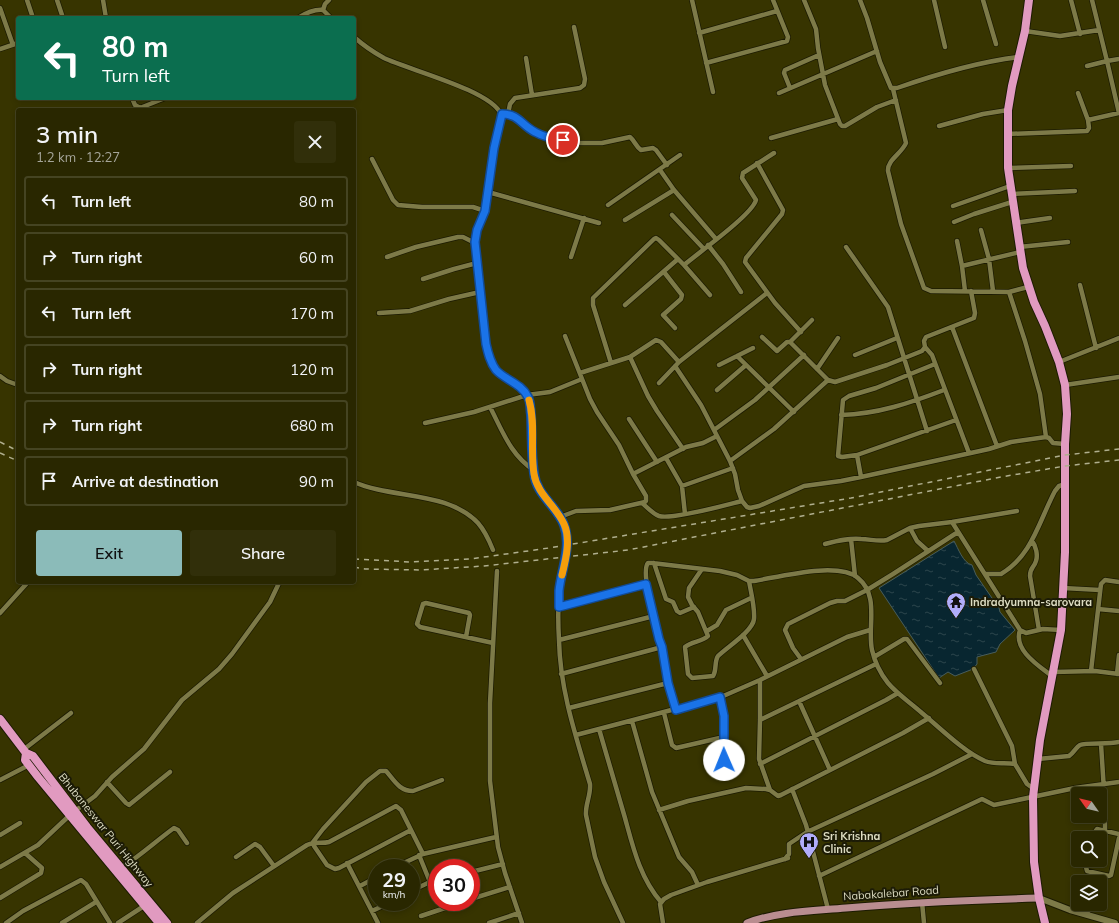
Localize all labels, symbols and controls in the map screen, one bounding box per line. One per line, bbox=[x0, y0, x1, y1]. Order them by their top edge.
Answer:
text: 80 m bbox=[102, 29, 168, 64]
icon: left bbox=[36, 32, 88, 84]
text: Turn left bbox=[102, 64, 170, 87]
text: 3 min bbox=[36, 119, 98, 149]
button: close bbox=[294, 121, 336, 163]
pin bbox=[546, 123, 580, 157]
icon: arrive bbox=[552, 129, 574, 151]
text: 1.2 km · 12:27 bbox=[36, 149, 120, 165]
icon: left bbox=[38, 190, 60, 212]
text: Turn left bbox=[72, 192, 131, 211]
text: 80 m bbox=[299, 192, 334, 211]
icon: right bbox=[38, 246, 60, 268]
text: Turn right bbox=[72, 248, 142, 267]
text: 60 m bbox=[299, 248, 334, 267]
icon: left bbox=[38, 302, 60, 324]
text: Turn left bbox=[72, 304, 131, 323]
text: 170 m bbox=[290, 304, 334, 323]
icon: right bbox=[38, 358, 60, 380]
text: Turn right bbox=[72, 360, 142, 379]
text: 120 m bbox=[290, 360, 334, 379]
icon: right bbox=[38, 414, 60, 436]
text: Turn right bbox=[72, 416, 142, 435]
text: 680 m bbox=[290, 416, 334, 435]
icon: arrive bbox=[38, 470, 60, 492]
text: Arrive at destination bbox=[72, 472, 219, 491]
text: 90 m bbox=[299, 472, 334, 491]
button: Exit bbox=[36, 530, 182, 576]
button: Share bbox=[190, 530, 336, 576]
temple icon: Indradyumna-sarovara bbox=[945, 591, 967, 619]
place label: Indradyumna-sarovara bbox=[970, 595, 1092, 609]
position arrow bbox=[703, 739, 745, 781]
street label: Bhubaneswar Puri Highway bbox=[56, 770, 157, 890]
north arrow bbox=[1071, 787, 1107, 823]
map controls bbox=[1071, 787, 1107, 911]
place label: Sri Krishna Clinic bbox=[823, 829, 881, 856]
hospital icon: Sri Krishna Clinic bbox=[798, 831, 820, 859]
button: search bbox=[1071, 831, 1107, 867]
speed limit sign: 30 bbox=[428, 859, 480, 911]
text: 29 bbox=[382, 867, 406, 892]
button: layers bbox=[1071, 875, 1107, 911]
street label: Nabakalebar Road bbox=[843, 883, 939, 903]
text: km/h bbox=[383, 888, 405, 901]

